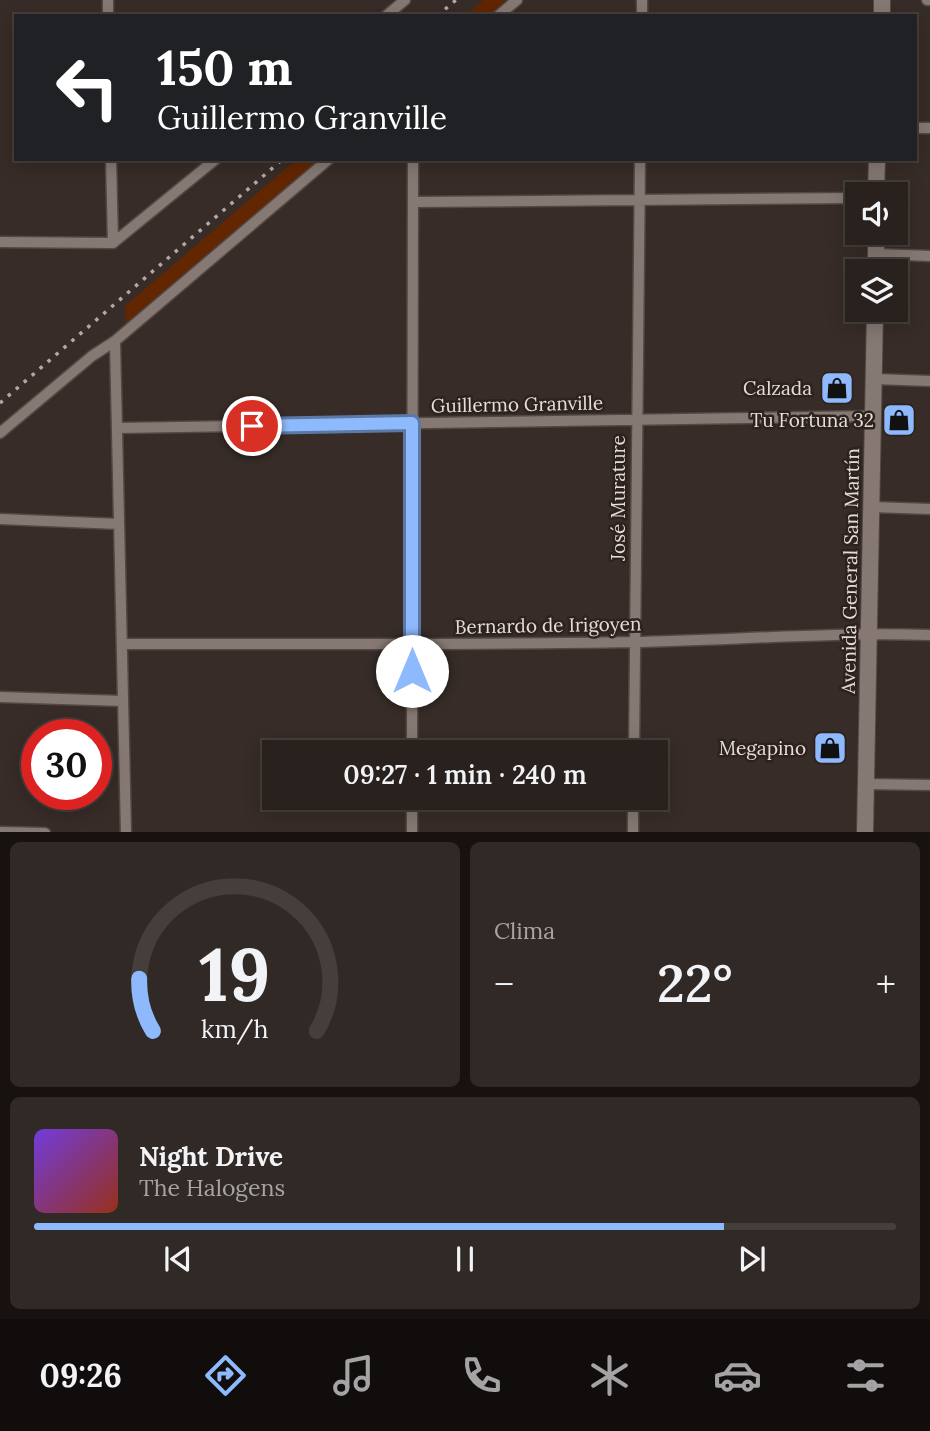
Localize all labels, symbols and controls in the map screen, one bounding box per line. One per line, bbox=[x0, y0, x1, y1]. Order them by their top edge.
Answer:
text: 150 m bbox=[157, 36, 293, 98]
icon: left bbox=[42, 42, 133, 133]
text: Guillermo Granville bbox=[157, 97, 447, 138]
map controls bbox=[845, 182, 908, 322]
button: sound bbox=[845, 182, 908, 245]
button: layers bbox=[845, 259, 908, 322]
shop icon: Calzada bbox=[818, 369, 856, 407]
place label: Calzada bbox=[743, 376, 812, 400]
street label: Guillermo Granville bbox=[431, 390, 603, 418]
pin bbox=[222, 396, 282, 456]
shop icon: Tu Fortuna 32 bbox=[880, 401, 918, 439]
icon: arrive bbox=[233, 407, 271, 445]
place label: Tu Fortuna 32 bbox=[750, 408, 874, 432]
street label: José Murature bbox=[606, 435, 630, 562]
street label: Avenida General San Martín bbox=[836, 448, 864, 695]
street label: Bernardo de Irigoyen bbox=[454, 611, 642, 639]
position arrow bbox=[375, 634, 449, 708]
speed limit sign: 30 bbox=[21, 719, 112, 810]
shop icon: Megapino bbox=[811, 729, 849, 767]
place label: Megapino bbox=[719, 736, 806, 760]
text: 09:27 · 1 min · 240 m bbox=[343, 758, 587, 791]
text: Clima bbox=[494, 916, 555, 945]
text: 19 bbox=[199, 928, 271, 1021]
text: 22° bbox=[657, 950, 733, 1016]
text: − bbox=[494, 960, 514, 1008]
text: + bbox=[876, 960, 896, 1008]
text: km/h bbox=[201, 1012, 269, 1044]
text: Night Drive bbox=[139, 1140, 283, 1173]
text: The Halogens bbox=[139, 1173, 285, 1202]
icon: previous bbox=[159, 1240, 197, 1278]
icon: pause bbox=[446, 1240, 484, 1278]
icon: next bbox=[733, 1240, 771, 1278]
icon: directions bbox=[201, 1351, 250, 1400]
icon: music bbox=[329, 1351, 378, 1400]
icon: phone bbox=[457, 1351, 506, 1400]
icon: climate bbox=[585, 1351, 634, 1400]
icon: car bbox=[713, 1351, 762, 1400]
icon: filters bbox=[841, 1351, 890, 1400]
text: 09:26 bbox=[40, 1355, 122, 1396]

